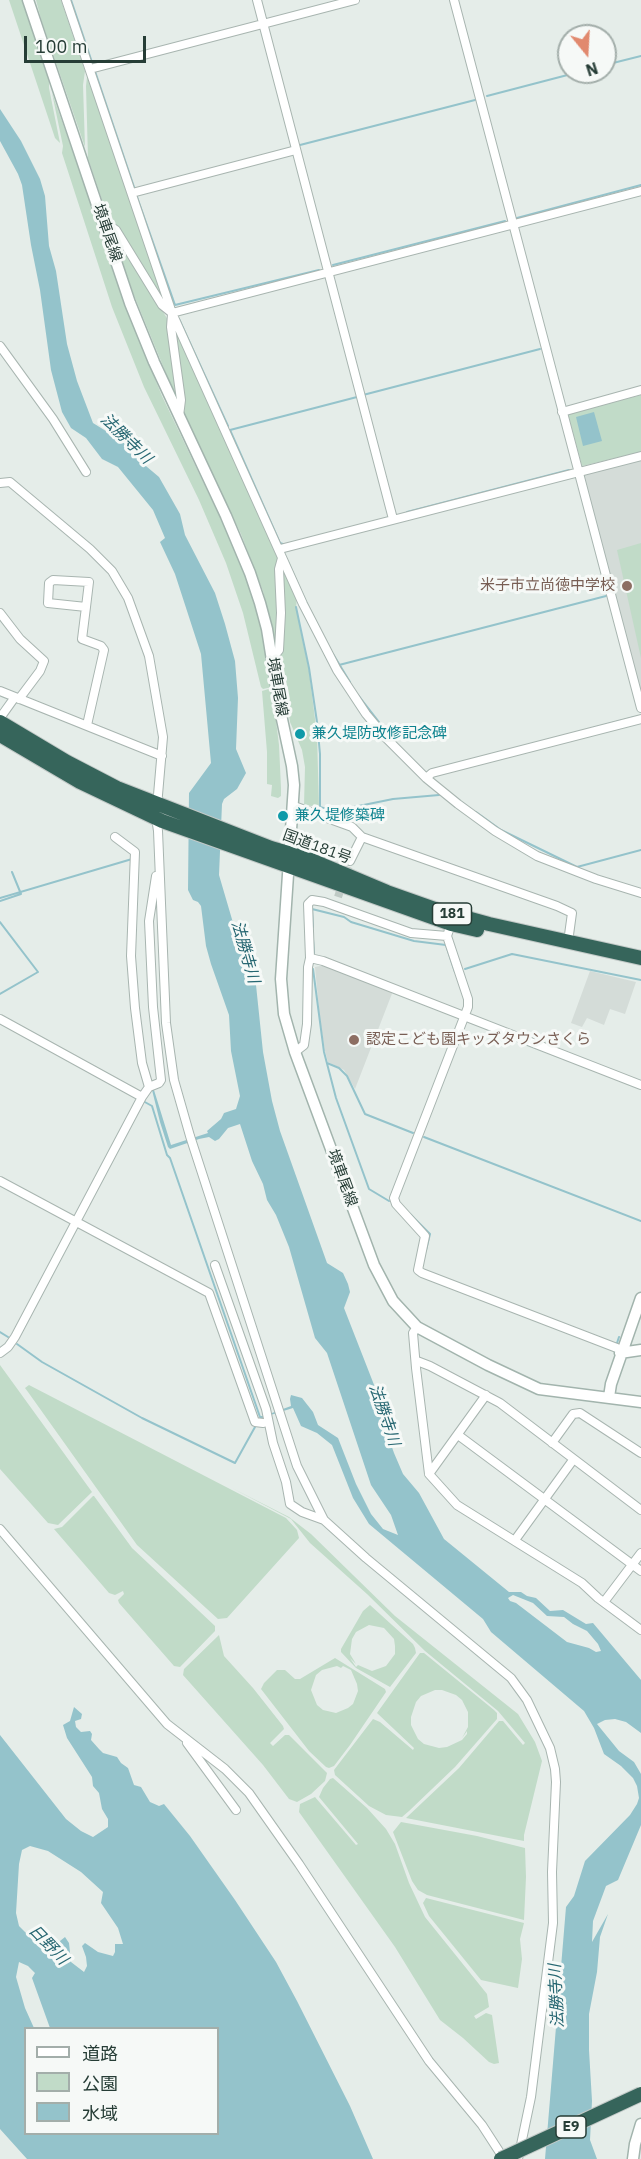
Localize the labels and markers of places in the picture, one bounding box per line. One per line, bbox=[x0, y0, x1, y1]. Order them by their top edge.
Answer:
place label: 米子市立尚徳中学校 bbox=[480, 577, 615, 595]
marker: 米子市立尚徳中学校 bbox=[620, 579, 634, 593]
place label: 兼久堤防改修記念碑 bbox=[312, 725, 447, 743]
marker: 兼久堤防改修記念碑 bbox=[293, 727, 307, 741]
place label: 兼久堤修築碑 bbox=[295, 807, 385, 825]
marker: 兼久堤修築碑 bbox=[276, 809, 290, 823]
place label: 認定こども園キッズタウンさくら bbox=[366, 1031, 591, 1049]
marker: 認定こども園キッズタウンさくら bbox=[347, 1033, 361, 1047]

